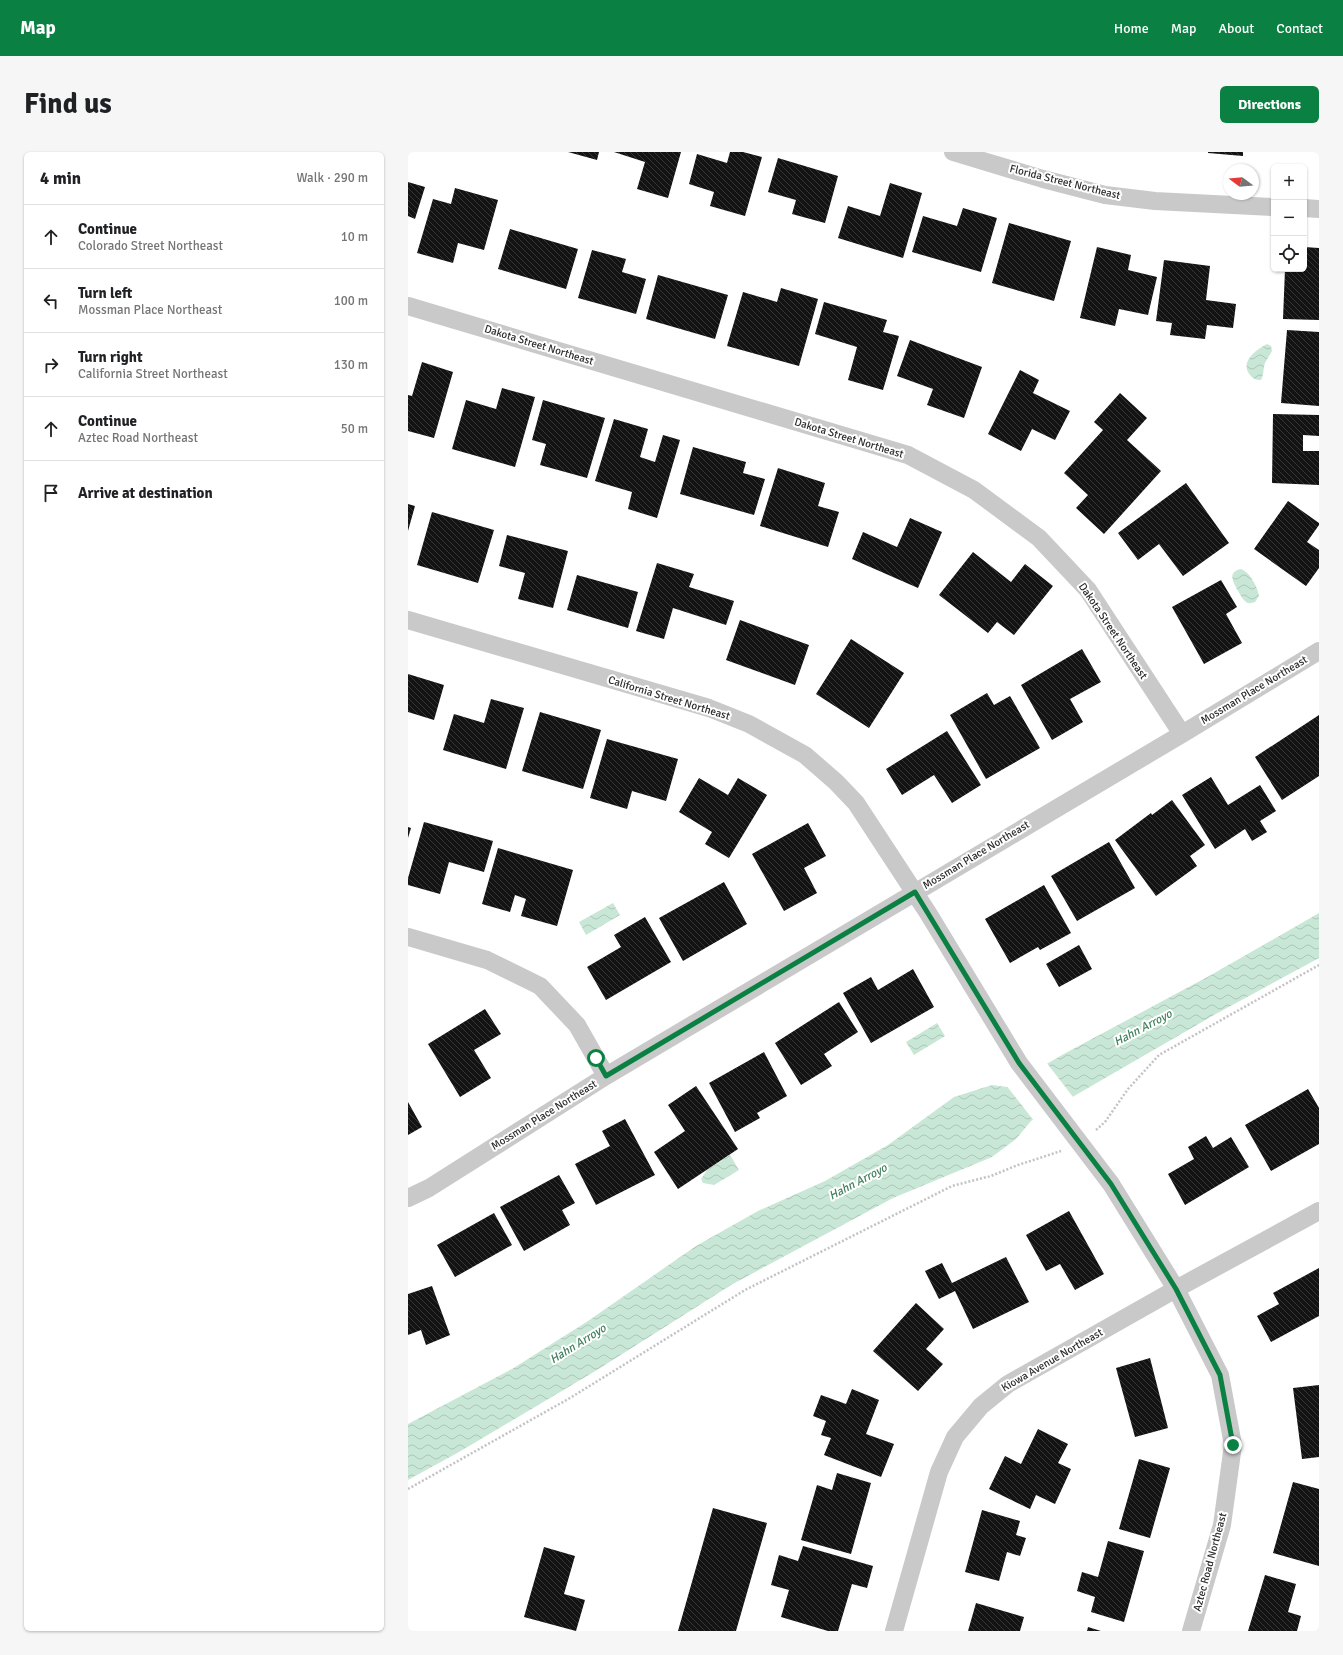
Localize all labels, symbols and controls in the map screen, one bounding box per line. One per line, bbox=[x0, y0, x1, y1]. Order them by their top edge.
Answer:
text: Map bbox=[20, 16, 56, 40]
text: Home bbox=[1114, 20, 1149, 37]
text: Map bbox=[1171, 20, 1196, 37]
text: About bbox=[1218, 20, 1254, 37]
text: Contact bbox=[1276, 20, 1323, 37]
button: Directions bbox=[1220, 86, 1319, 123]
text: Find us bbox=[24, 87, 112, 121]
street label: Florida Street Northeast bbox=[1008, 162, 1122, 202]
north arrow bbox=[1223, 164, 1259, 200]
map controls bbox=[1271, 164, 1307, 272]
button: + bbox=[1271, 164, 1307, 200]
text: 4 min bbox=[40, 168, 81, 189]
text: Walk · 290 m bbox=[297, 170, 368, 186]
button: − bbox=[1271, 200, 1307, 236]
text: Continue bbox=[78, 220, 137, 238]
icon: ahead bbox=[40, 226, 62, 248]
text: 10 m bbox=[341, 229, 368, 245]
button: locate bbox=[1271, 236, 1307, 272]
text: Colorado Street Northeast bbox=[78, 238, 223, 254]
text: Turn left bbox=[78, 284, 132, 302]
icon: left bbox=[40, 290, 62, 312]
text: 100 m bbox=[334, 293, 368, 309]
text: Mossman Place Northeast bbox=[78, 302, 222, 318]
street label: Dakota Street Northeast bbox=[483, 322, 595, 368]
text: Turn right bbox=[78, 348, 143, 366]
icon: right bbox=[40, 354, 62, 376]
text: 130 m bbox=[334, 357, 368, 373]
text: California Street Northeast bbox=[78, 366, 228, 382]
text: Continue bbox=[78, 412, 137, 430]
street label: Dakota Street Northeast bbox=[793, 415, 905, 461]
icon: ahead bbox=[40, 418, 62, 440]
text: 50 m bbox=[341, 421, 368, 437]
text: Aztec Road Northeast bbox=[78, 430, 198, 446]
icon: arrive bbox=[40, 482, 62, 504]
text: Arrive at destination bbox=[78, 484, 213, 502]
street label: Dakota Street Northeast bbox=[1076, 580, 1150, 682]
street label: Mossman Place Northeast bbox=[1198, 653, 1310, 727]
street label: California Street Northeast bbox=[607, 673, 732, 723]
street label: Mossman Place Northeast bbox=[920, 818, 1032, 892]
water label: Hahn Arroyo bbox=[1111, 1006, 1175, 1050]
route start bbox=[587, 1049, 605, 1067]
street label: Mossman Place Northeast bbox=[489, 1077, 599, 1153]
water label: Hahn Arroyo bbox=[826, 1160, 890, 1204]
water label: Hahn Arroyo bbox=[547, 1320, 610, 1367]
street label: Kiowa Avenue Northeast bbox=[999, 1326, 1105, 1394]
route end bbox=[1224, 1436, 1242, 1454]
street label: Aztec Road Northeast bbox=[1191, 1511, 1229, 1613]

